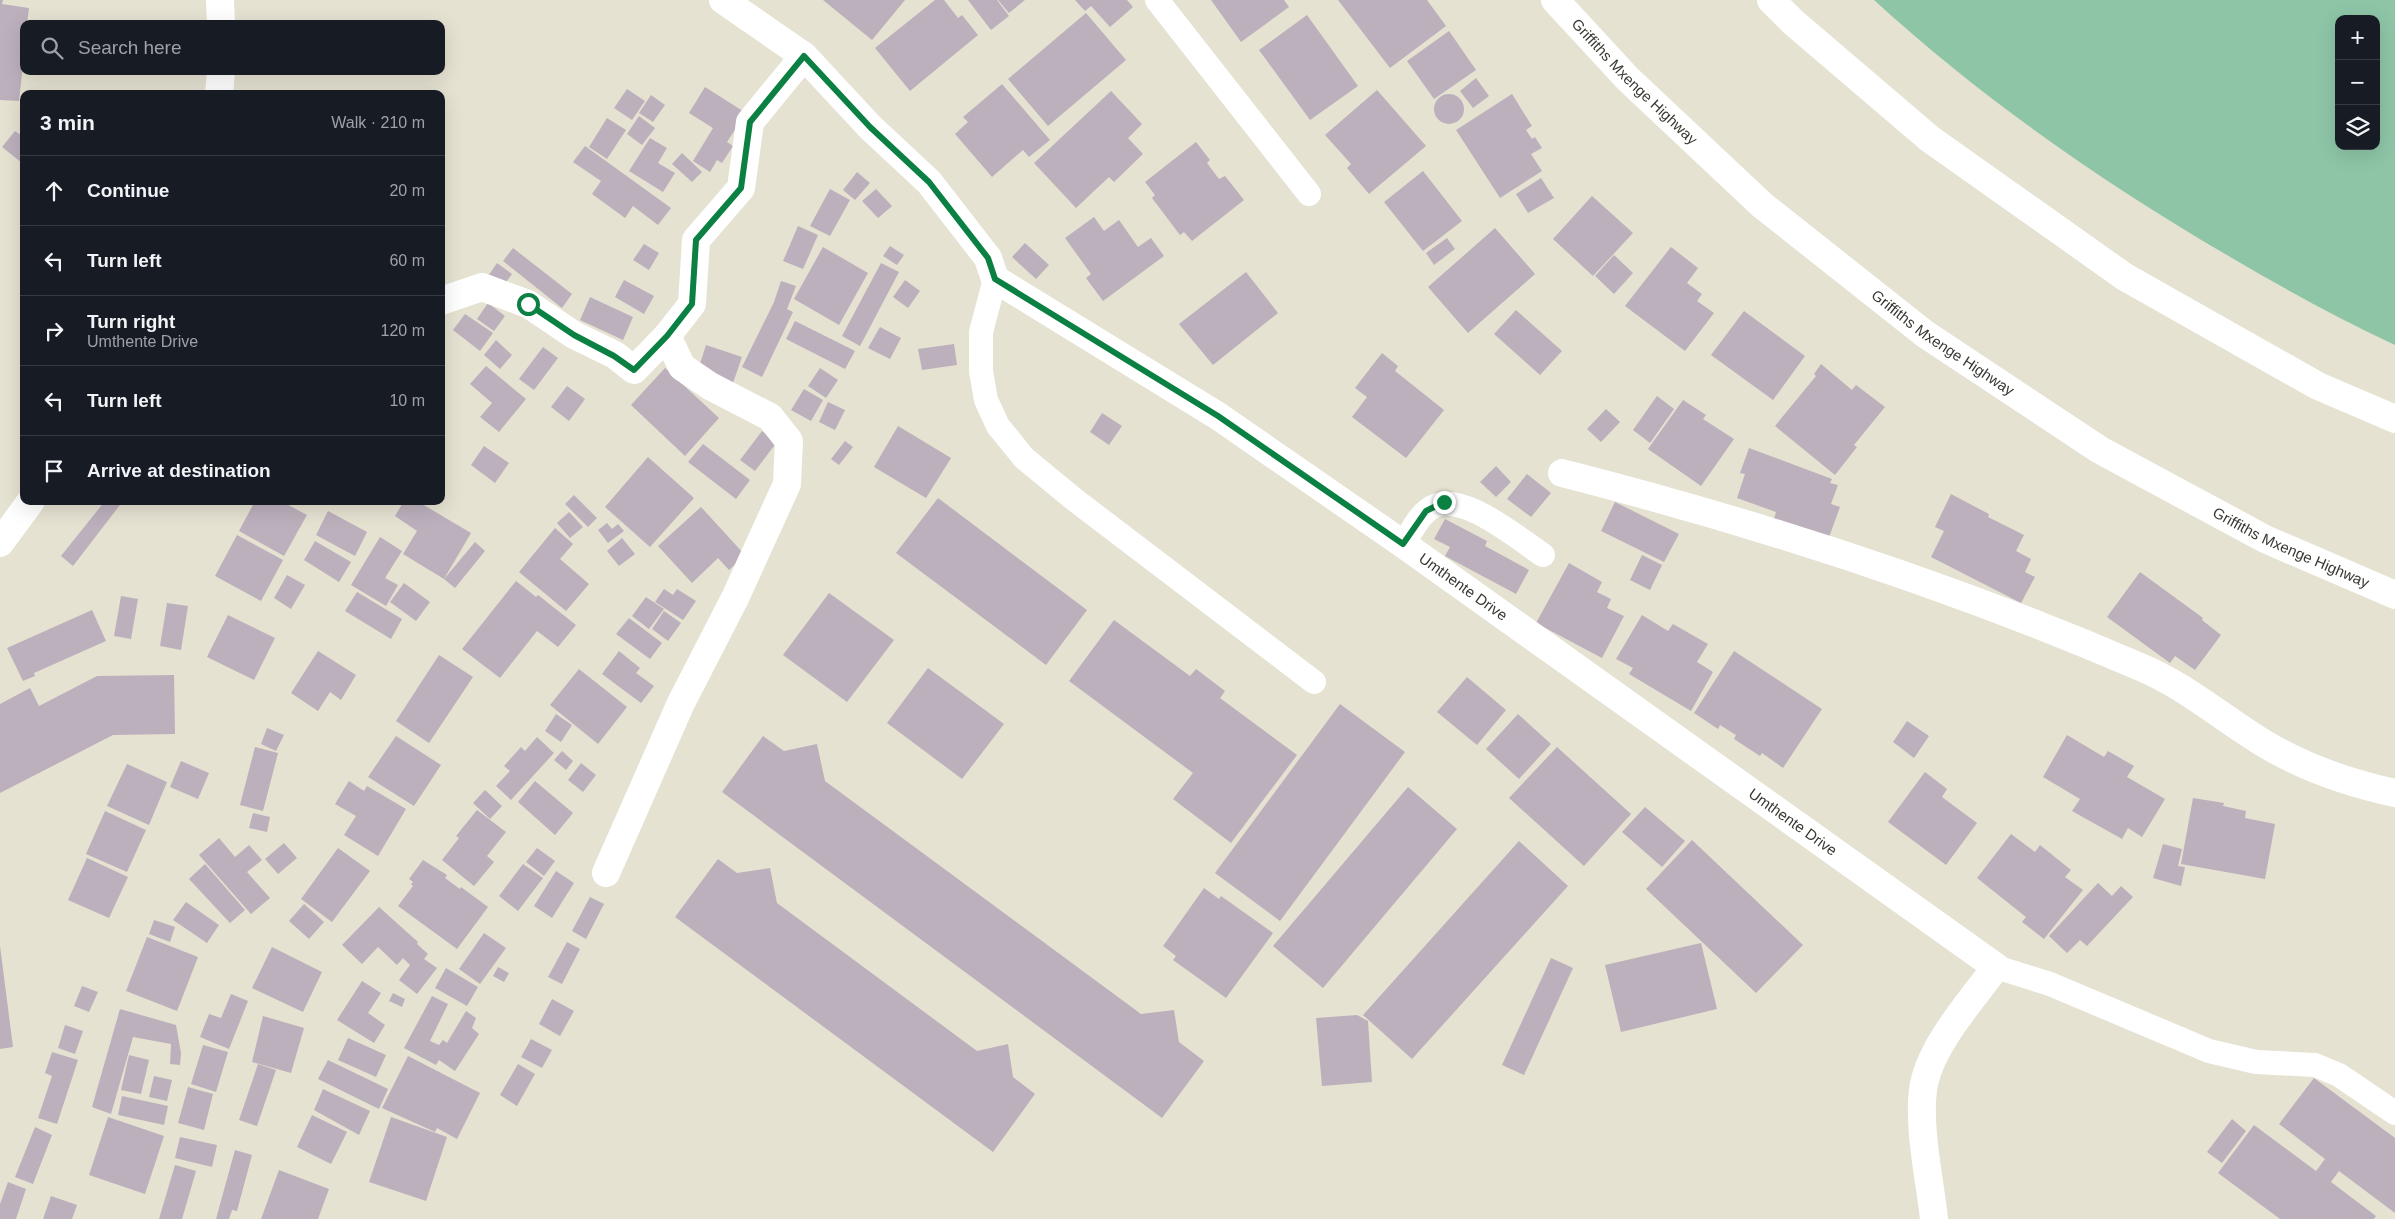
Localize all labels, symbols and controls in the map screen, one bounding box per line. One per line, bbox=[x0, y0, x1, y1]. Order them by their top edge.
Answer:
street label: Griffiths Mxenge Highway bbox=[1569, 15, 1701, 148]
map controls bbox=[2335, 15, 2380, 150]
button: + bbox=[2335, 15, 2380, 60]
search box bbox=[20, 20, 445, 75]
icon: search bbox=[38, 34, 66, 62]
text: Search here bbox=[78, 37, 182, 58]
button: − bbox=[2335, 60, 2380, 105]
button: layers bbox=[2335, 105, 2380, 150]
text: 3 min bbox=[40, 111, 95, 134]
text: Walk · 210 m bbox=[331, 114, 425, 131]
icon: ahead bbox=[40, 177, 68, 205]
text: Continue bbox=[87, 180, 169, 201]
text: 20 m bbox=[389, 182, 425, 199]
icon: left bbox=[40, 247, 68, 275]
text: Turn left bbox=[87, 250, 162, 271]
text: 60 m bbox=[389, 252, 425, 269]
street label: Griffiths Mxenge Highway bbox=[1868, 286, 2018, 399]
route start bbox=[517, 293, 540, 316]
text: Turn right bbox=[87, 311, 175, 332]
icon: right bbox=[40, 317, 68, 345]
text: 120 m bbox=[381, 322, 425, 339]
text: Umthente Drive bbox=[87, 333, 198, 350]
icon: left bbox=[40, 387, 68, 415]
text: Turn left bbox=[87, 390, 162, 411]
text: 10 m bbox=[389, 392, 425, 409]
icon: arrive bbox=[40, 457, 68, 485]
text: Arrive at destination bbox=[87, 460, 271, 481]
route end bbox=[1433, 491, 1456, 514]
street label: Griffiths Mxenge Highway bbox=[2210, 503, 2372, 591]
street label: Umthente Drive bbox=[1416, 549, 1511, 624]
street label: Umthente Drive bbox=[1746, 785, 1841, 859]

